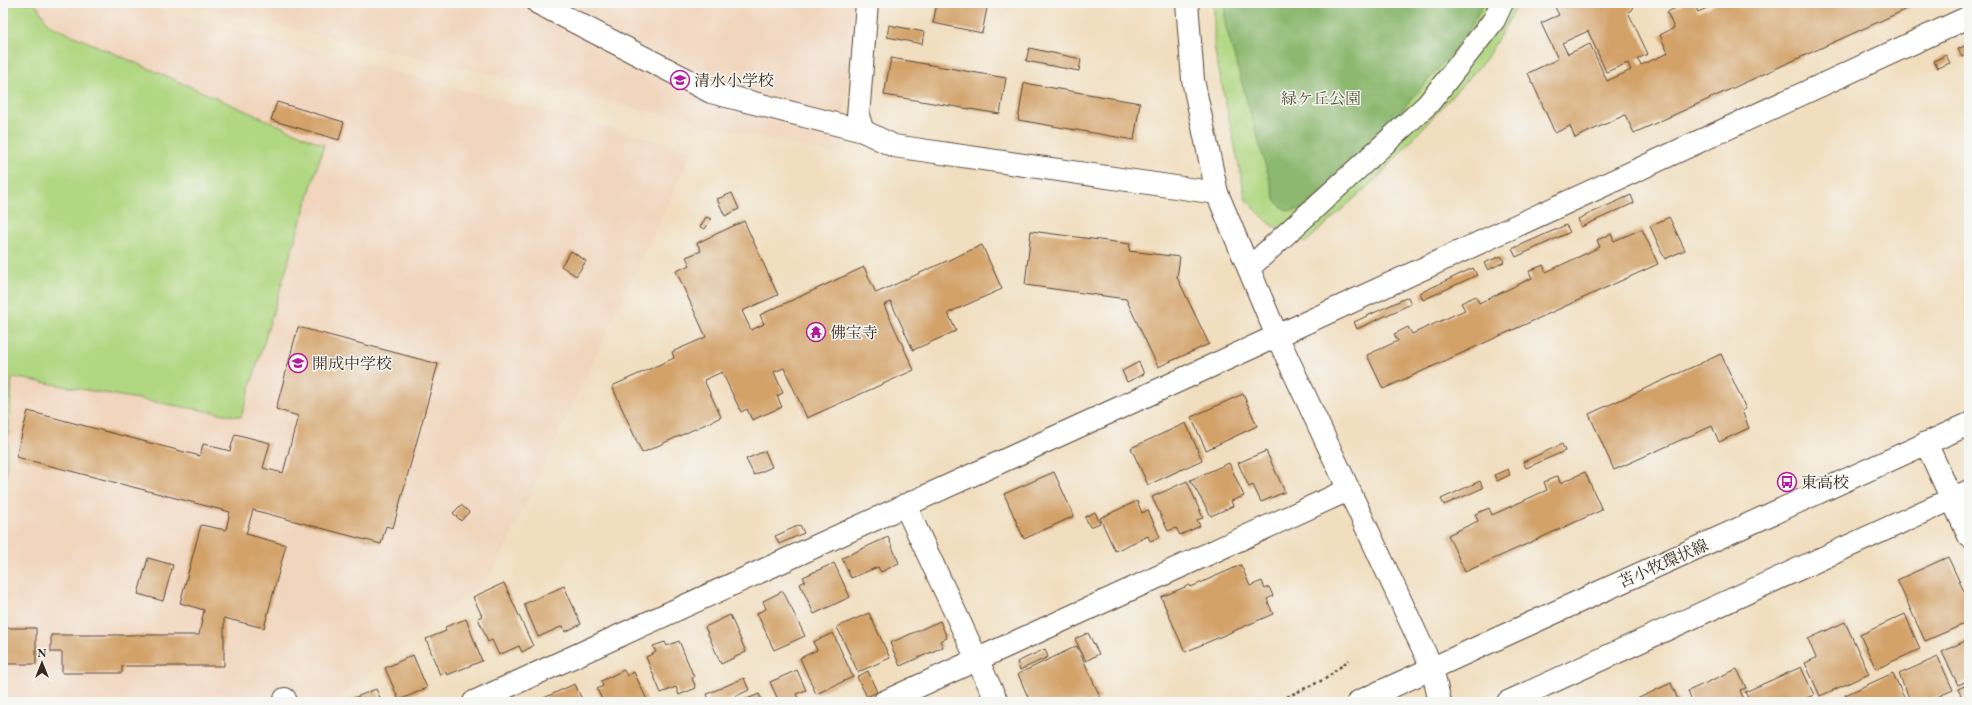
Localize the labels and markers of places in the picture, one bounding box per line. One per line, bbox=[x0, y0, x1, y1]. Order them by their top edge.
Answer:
school or university icon: 清水小学校 bbox=[669, 69, 691, 91]
place label: 清水小学校 bbox=[694, 70, 774, 91]
temple icon: 佛宝寺 bbox=[805, 321, 827, 343]
place label: 佛宝寺 bbox=[830, 322, 878, 343]
school or university icon: 開成中学校 bbox=[287, 352, 309, 374]
place label: 開成中学校 bbox=[312, 353, 392, 374]
bus stop icon: 東高校 bbox=[1776, 471, 1798, 493]
place label: 東高校 bbox=[1801, 472, 1849, 493]

